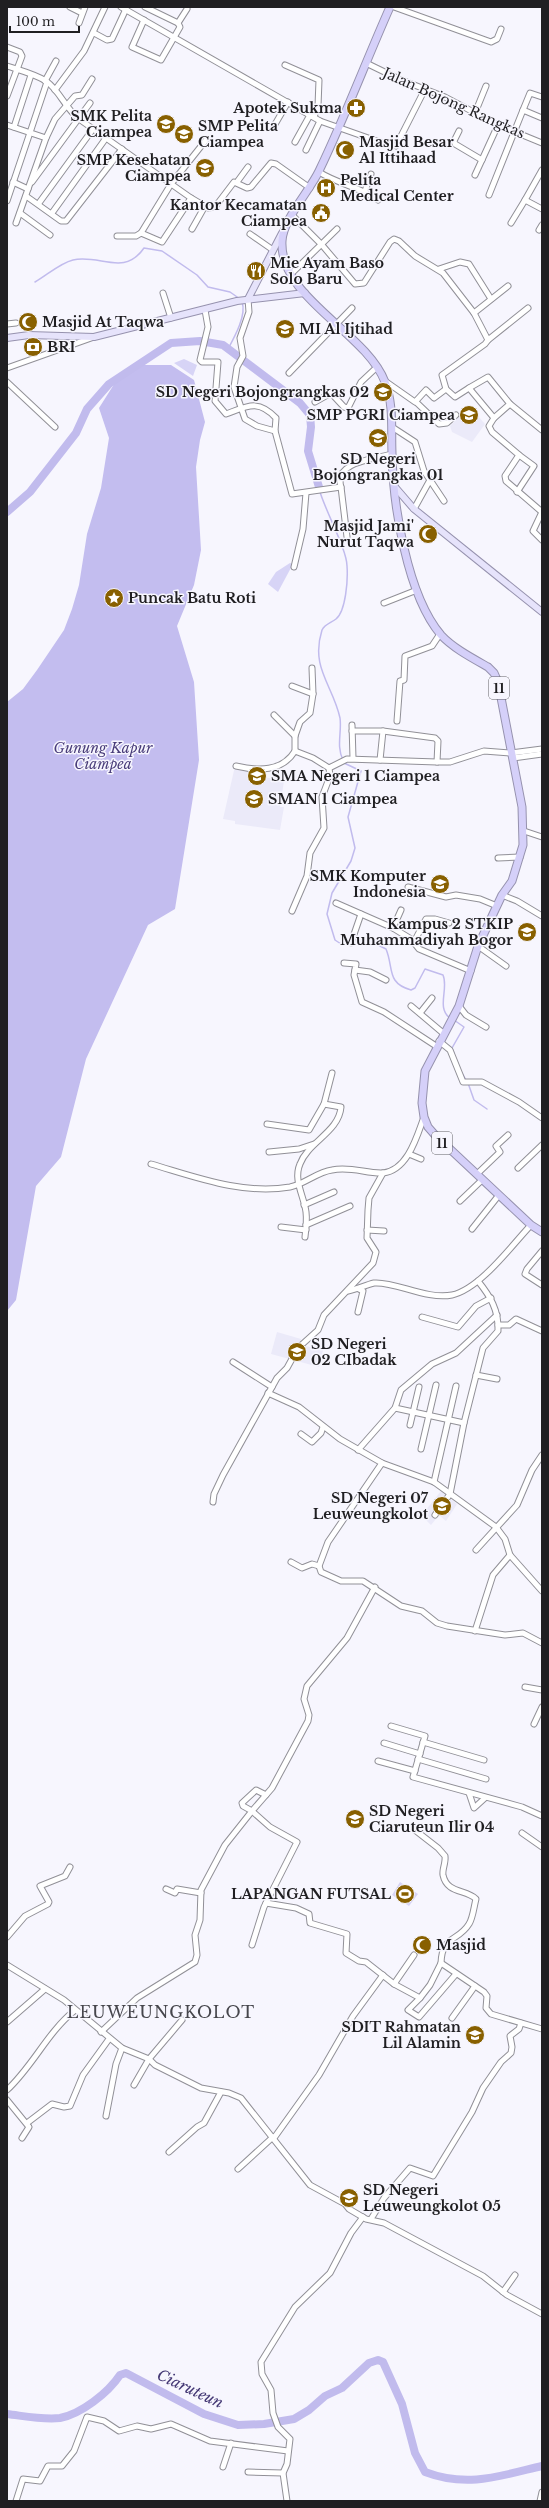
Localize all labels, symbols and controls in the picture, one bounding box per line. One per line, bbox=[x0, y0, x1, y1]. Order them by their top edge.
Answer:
scale bar bbox=[10, 8, 79, 34]
text: 100 m bbox=[16, 14, 55, 29]
street label: Jalan Bojong Rangkas bbox=[378, 63, 528, 142]
pharmacy icon: Apotek Sukma bbox=[345, 97, 367, 119]
place label: Apotek Sukma bbox=[232, 99, 342, 117]
place label: SMK Pelita Ciampea bbox=[71, 107, 152, 141]
school or university icon: SMK Pelita Ciampea bbox=[155, 113, 177, 135]
place label: SMP Pelita Ciampea bbox=[198, 117, 278, 151]
school or university icon: SMP Pelita Ciampea bbox=[173, 123, 195, 145]
place label: Masjid Besar Al Ittihaad bbox=[358, 133, 454, 167]
mosque icon: Masjid Besar Al Ittihaad bbox=[334, 139, 356, 161]
place label: SMP Kesehatan Ciampea bbox=[77, 151, 191, 185]
school or university icon: SMP Kesehatan Ciampea bbox=[194, 157, 216, 179]
place label: Pelita Medical Center bbox=[340, 171, 454, 205]
hospital icon: Pelita Medical Center bbox=[315, 177, 337, 199]
place label: Kantor Kecamatan Ciampea bbox=[170, 196, 307, 230]
public building icon: Kantor Kecamatan Ciampea bbox=[310, 202, 332, 224]
place label: Mie Ayam Baso Solo Baru bbox=[270, 254, 384, 288]
restaurant icon: Mie Ayam Baso Solo Baru bbox=[245, 260, 267, 282]
mosque icon: Masjid At Taqwa bbox=[17, 311, 39, 333]
place label: Masjid At Taqwa bbox=[42, 313, 164, 331]
school or university icon: MI Al Ijtihad bbox=[274, 318, 296, 340]
place label: MI Al Ijtihad bbox=[299, 320, 393, 338]
bank icon: BRI bbox=[22, 336, 44, 358]
place label: BRI bbox=[47, 338, 76, 356]
school or university icon: SD Negeri Bojongrangkas 02 bbox=[372, 381, 394, 403]
place label: SD Negeri Bojongrangkas 02 bbox=[156, 383, 369, 401]
school or university icon: SMP PGRI Ciampea bbox=[458, 404, 480, 426]
place label: SMP PGRI Ciampea bbox=[307, 406, 455, 424]
school or university icon: SD Negeri Bojongrangkas 01 bbox=[367, 427, 389, 449]
place label: SD Negeri Bojongrangkas 01 bbox=[313, 450, 443, 484]
place label: Masjid Jami' Nurut Taqwa bbox=[317, 517, 414, 551]
mosque icon: Masjid Jami' Nurut Taqwa bbox=[417, 523, 439, 545]
place icon: Puncak Batu Roti bbox=[103, 587, 125, 609]
place label: Puncak Batu Roti bbox=[128, 589, 256, 607]
road number: 11 bbox=[489, 677, 509, 699]
park label: Gunung Kapur Ciampea bbox=[54, 739, 153, 773]
school or university icon: SMA Negeri 1 Ciampea bbox=[246, 765, 268, 787]
place label: SMA Negeri 1 Ciampea bbox=[271, 767, 440, 785]
school or university icon: SMAN 1 Ciampea bbox=[243, 788, 265, 810]
place label: SMAN 1 Ciampea bbox=[268, 790, 397, 808]
place label: SMK Komputer Indonesia bbox=[310, 867, 426, 901]
school or university icon: SMK Komputer Indonesia bbox=[429, 873, 451, 895]
place label: Kampus 2 STKIP Muhammadiyah Bogor bbox=[340, 915, 513, 949]
school or university icon: Kampus 2 STKIP Muhammadiyah Bogor bbox=[516, 921, 538, 943]
road number: 11 bbox=[432, 1132, 452, 1154]
place label: SD Negeri 02 CIbadak bbox=[311, 1335, 397, 1369]
school or university icon: SD Negeri 02 CIbadak bbox=[286, 1341, 308, 1363]
place label: SD Negeri 07 Leuweungkolot bbox=[313, 1489, 429, 1523]
school or university icon: SD Negeri 07 Leuweungkolot bbox=[431, 1495, 453, 1517]
place label: SD Negeri Ciaruteun Ilir 04 bbox=[369, 1802, 494, 1836]
school or university icon: SD Negeri Ciaruteun Ilir 04 bbox=[344, 1808, 366, 1830]
sports icon: LAPANGAN FUTSAL bbox=[394, 1883, 416, 1905]
place label: LAPANGAN FUTSAL bbox=[231, 1885, 391, 1903]
mosque icon: Masjid bbox=[411, 1934, 433, 1956]
place label: Masjid bbox=[436, 1936, 486, 1954]
district label: LEUWEUNGKOLOT bbox=[67, 2002, 255, 2022]
place label: SDIT Rahmatan Lil Alamin bbox=[342, 2018, 461, 2052]
school or university icon: SDIT Rahmatan Lil Alamin bbox=[464, 2024, 486, 2046]
place label: SD Negeri Leuweungkolot 05 bbox=[363, 2181, 501, 2215]
school or university icon: SD Negeri Leuweungkolot 05 bbox=[338, 2187, 360, 2209]
water label: Ciaruteun bbox=[154, 2365, 226, 2412]

